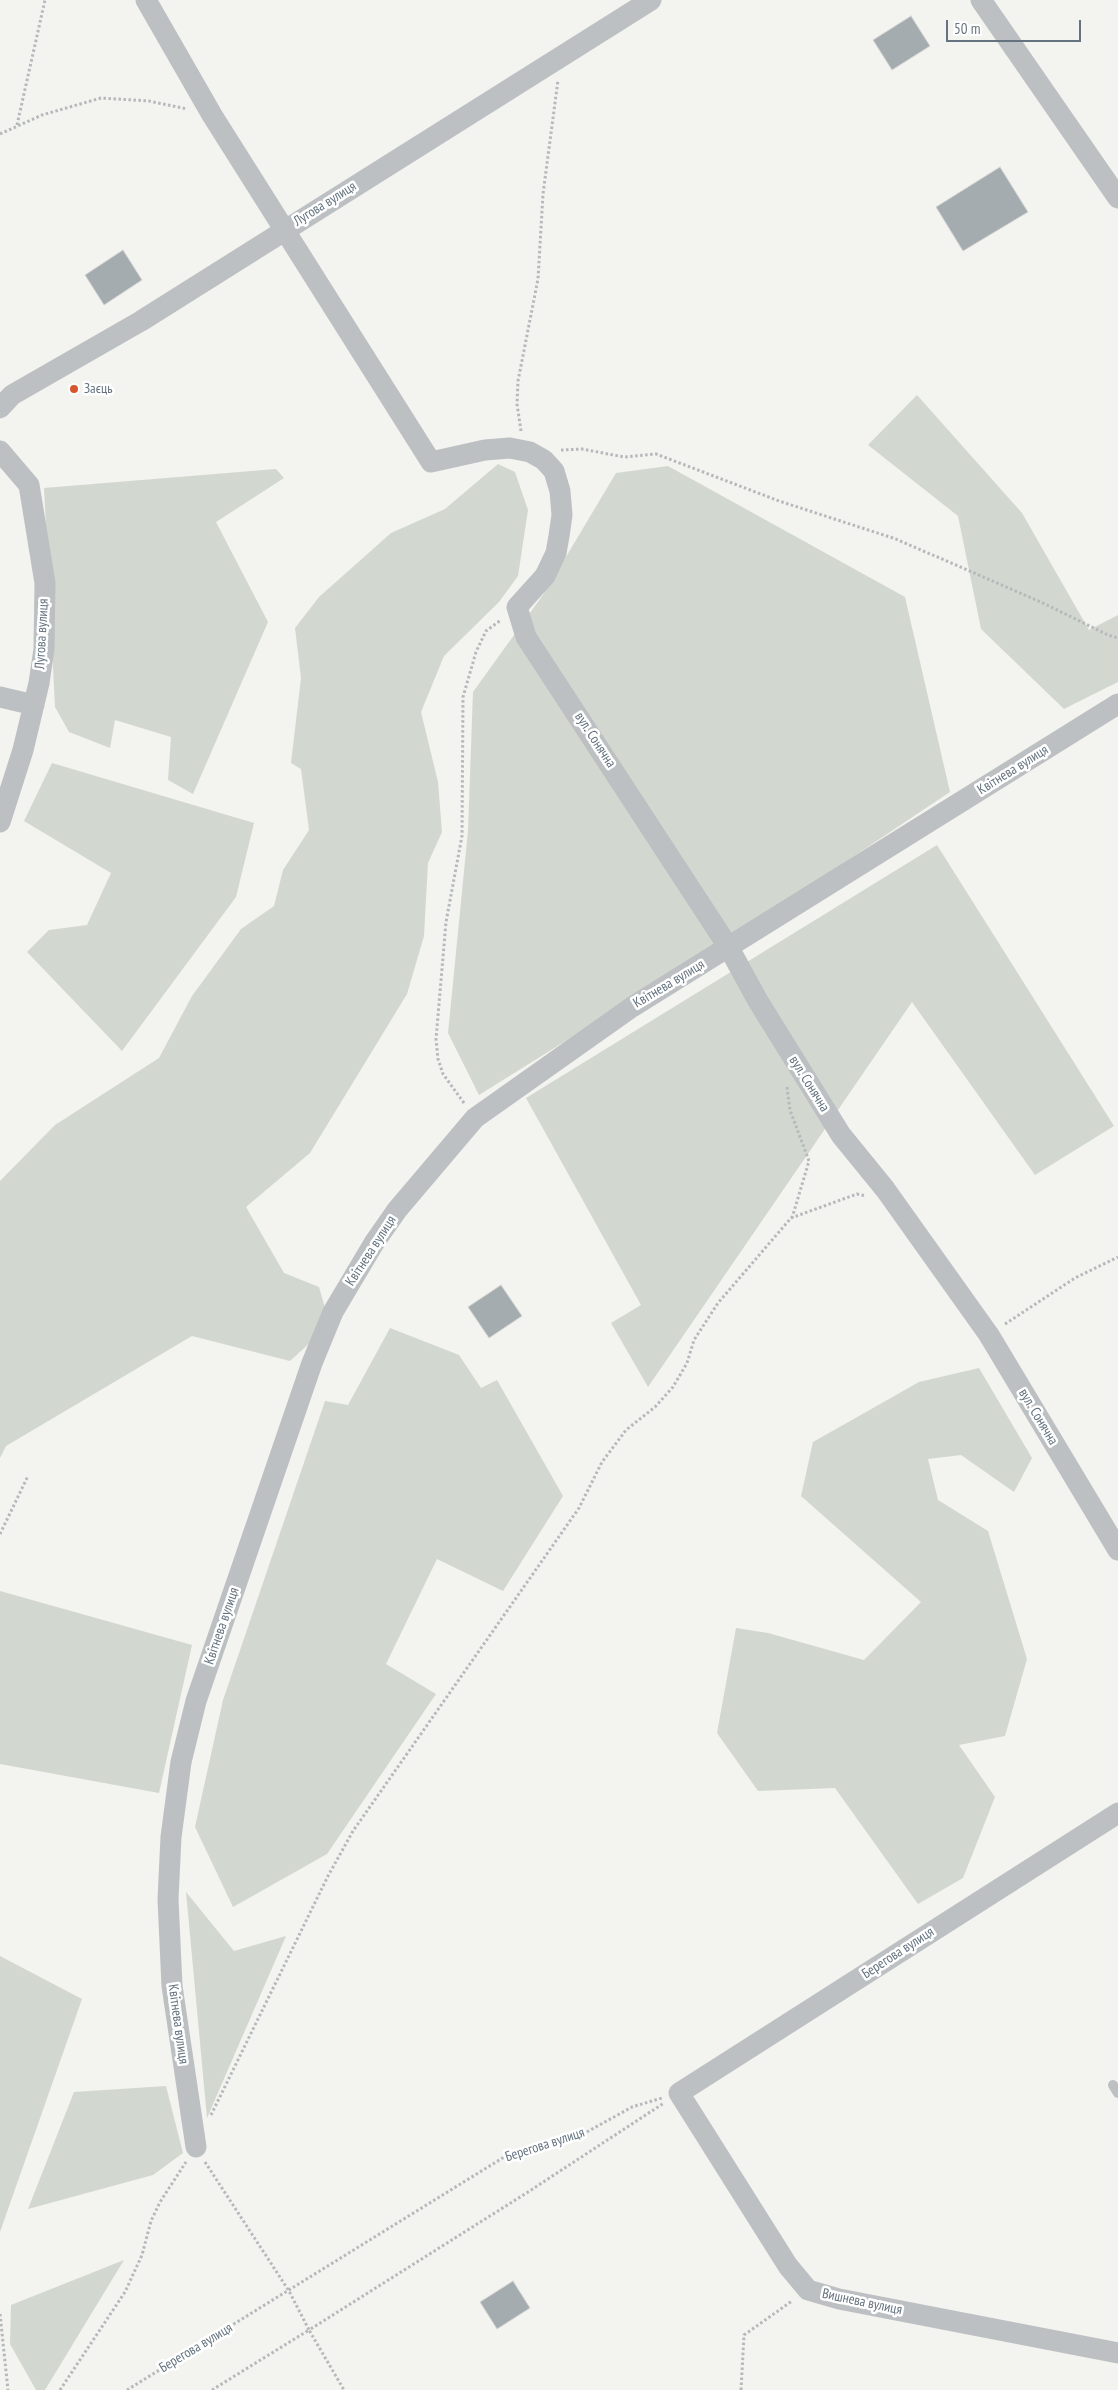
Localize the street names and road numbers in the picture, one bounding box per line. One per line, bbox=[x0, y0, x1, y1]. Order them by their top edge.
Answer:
street label: Лугова вулиця bbox=[291, 178, 359, 230]
street label: Лугова вулиця bbox=[32, 598, 52, 670]
street label: вул. Сонячна bbox=[571, 709, 619, 771]
street label: Квітнева вулиця bbox=[974, 742, 1052, 798]
street label: Квітнева вулиця bbox=[630, 956, 708, 1012]
street label: вул. Сонячна bbox=[785, 1053, 833, 1115]
street label: Квітнева вулиця bbox=[342, 1213, 400, 1289]
street label: вул. Сонячна bbox=[1015, 1386, 1061, 1448]
street label: Квітнева вулиця bbox=[201, 1585, 243, 1667]
street label: Берегова вулиця bbox=[859, 1924, 937, 1982]
street label: Квітнева вулиця bbox=[164, 1983, 192, 2065]
street label: Берегова вулиця bbox=[503, 2124, 587, 2166]
street label: Вишнева вулиця bbox=[820, 2285, 904, 2319]
street label: Берегова вулиця bbox=[156, 2320, 236, 2376]

